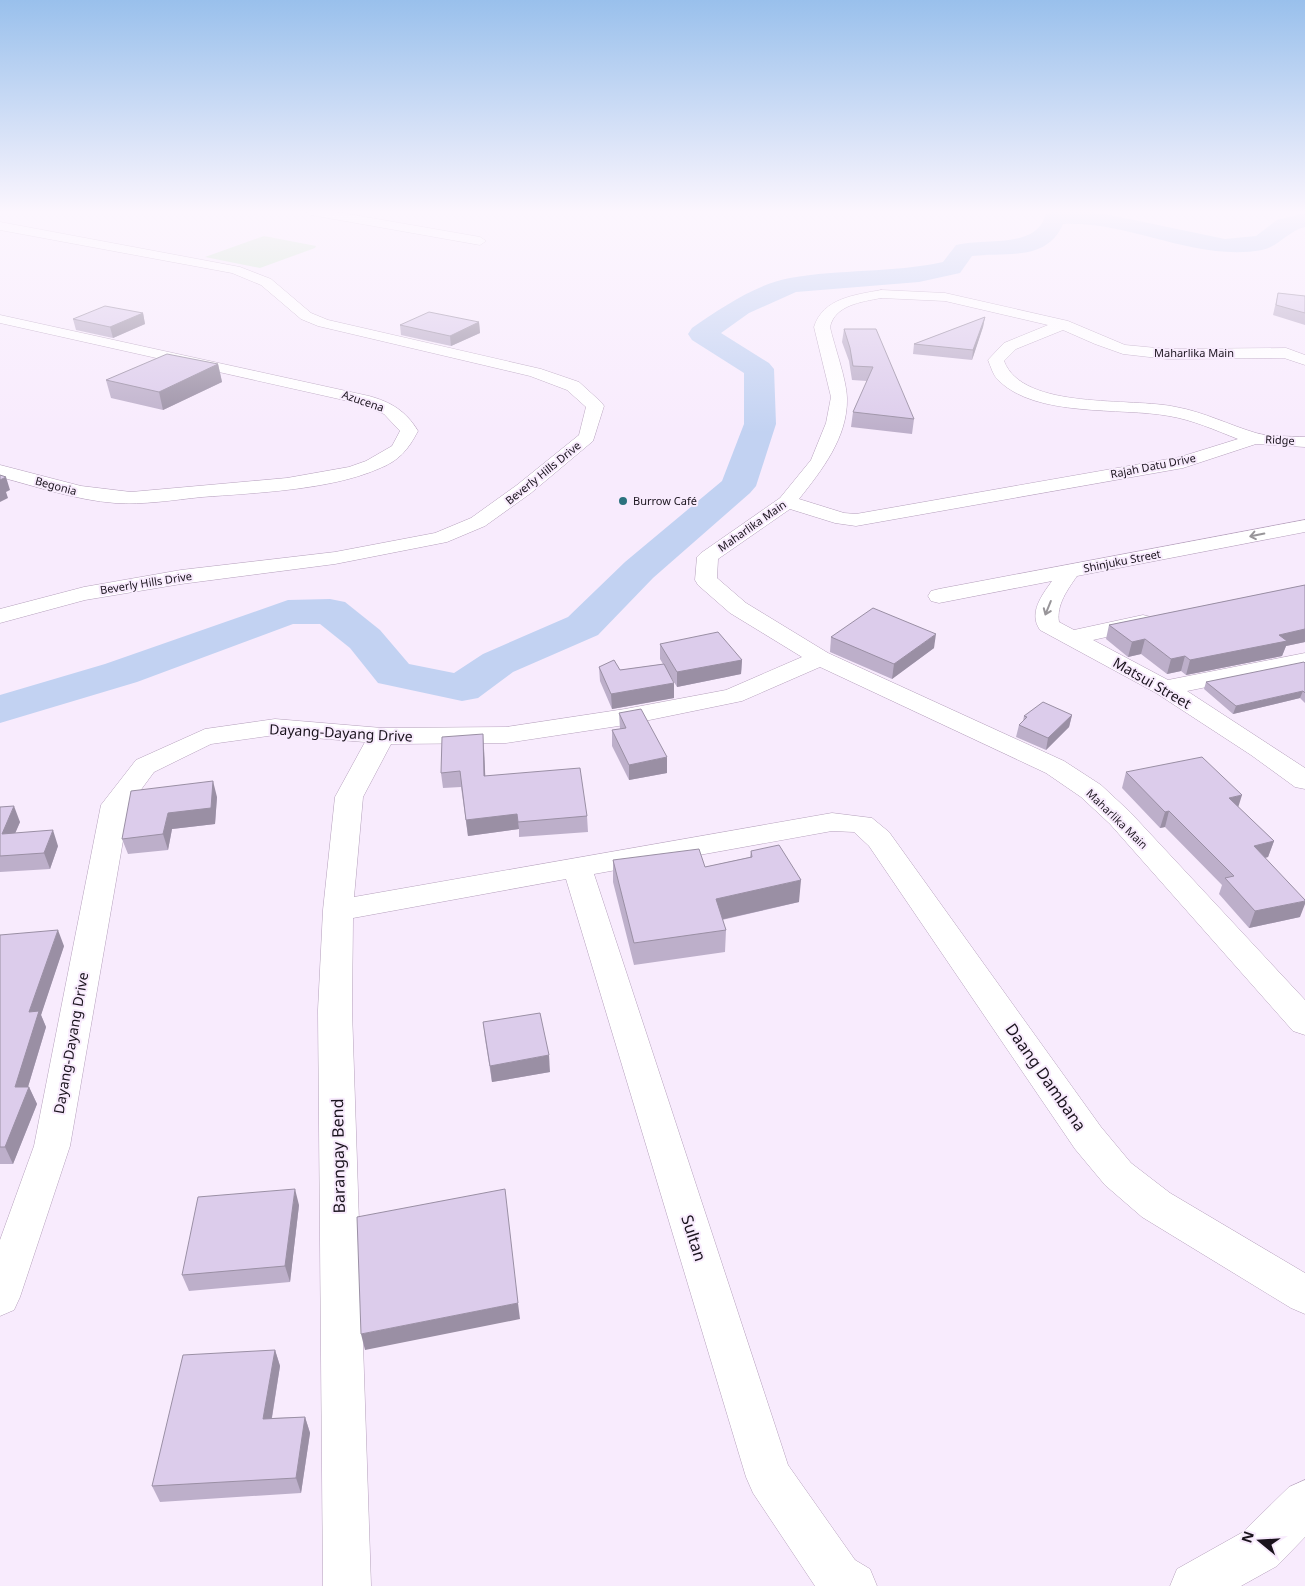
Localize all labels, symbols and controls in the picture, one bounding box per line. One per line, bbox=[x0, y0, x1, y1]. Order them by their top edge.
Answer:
street label: Maharlika Main bbox=[1154, 345, 1234, 360]
street label: Azucena bbox=[340, 386, 386, 415]
street label: Ridge bbox=[1265, 431, 1295, 448]
street label: Beverly Hills Drive bbox=[502, 438, 583, 508]
street label: Rajah Datu Drive bbox=[1109, 450, 1197, 481]
street label: Begonia bbox=[34, 473, 79, 498]
place label: Burrow Café bbox=[633, 493, 697, 508]
marker: Burrow Café bbox=[617, 495, 629, 507]
street label: Maharlika Main bbox=[715, 496, 789, 555]
one-way arrow bbox=[1249, 531, 1265, 541]
street label: Shinjuku Street bbox=[1082, 546, 1162, 575]
street label: Beverly Hills Drive bbox=[99, 568, 193, 597]
one-way arrow bbox=[1043, 600, 1053, 615]
street label: Matsui Street bbox=[1110, 653, 1195, 713]
street label: Dayang-Dayang Drive bbox=[269, 719, 413, 746]
street label: Maharlika Main bbox=[1083, 785, 1151, 852]
street label: Dayang-Dayang Drive bbox=[49, 971, 92, 1115]
street label: Daang Dambana bbox=[1001, 1019, 1091, 1135]
street label: Barangay Bend bbox=[326, 1098, 350, 1214]
street label: Sultan bbox=[676, 1212, 712, 1264]
north arrow bbox=[1235, 1516, 1285, 1566]
text: N bbox=[1236, 1528, 1258, 1545]

